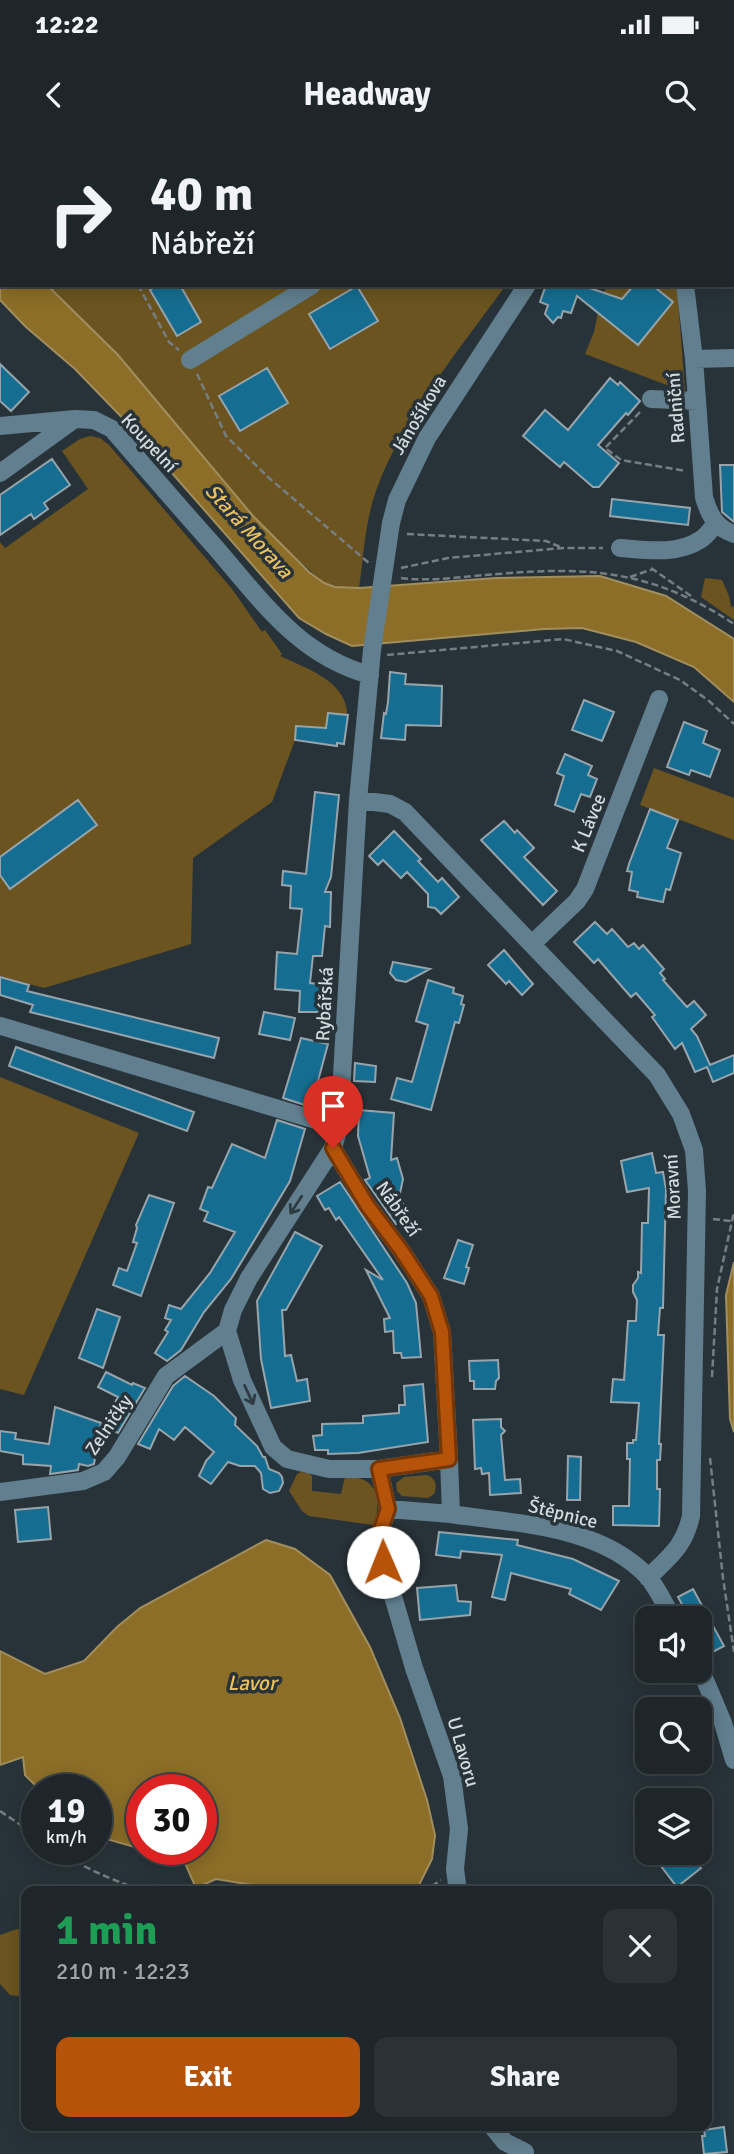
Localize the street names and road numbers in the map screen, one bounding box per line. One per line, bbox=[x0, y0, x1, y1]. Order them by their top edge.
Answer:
street label: Jánošíkova bbox=[386, 371, 452, 459]
street label: Radniční bbox=[661, 371, 690, 444]
street label: Koupelní bbox=[116, 409, 183, 478]
street label: K Lávce bbox=[566, 790, 612, 856]
street label: Rybářská bbox=[311, 966, 339, 1042]
street label: Moravní bbox=[659, 1153, 687, 1220]
street label: Nábřeží bbox=[370, 1177, 426, 1242]
street label: Zelničky bbox=[80, 1390, 138, 1460]
street label: Štěpnice bbox=[526, 1493, 600, 1534]
street label: U Lavoru bbox=[442, 1714, 484, 1790]

